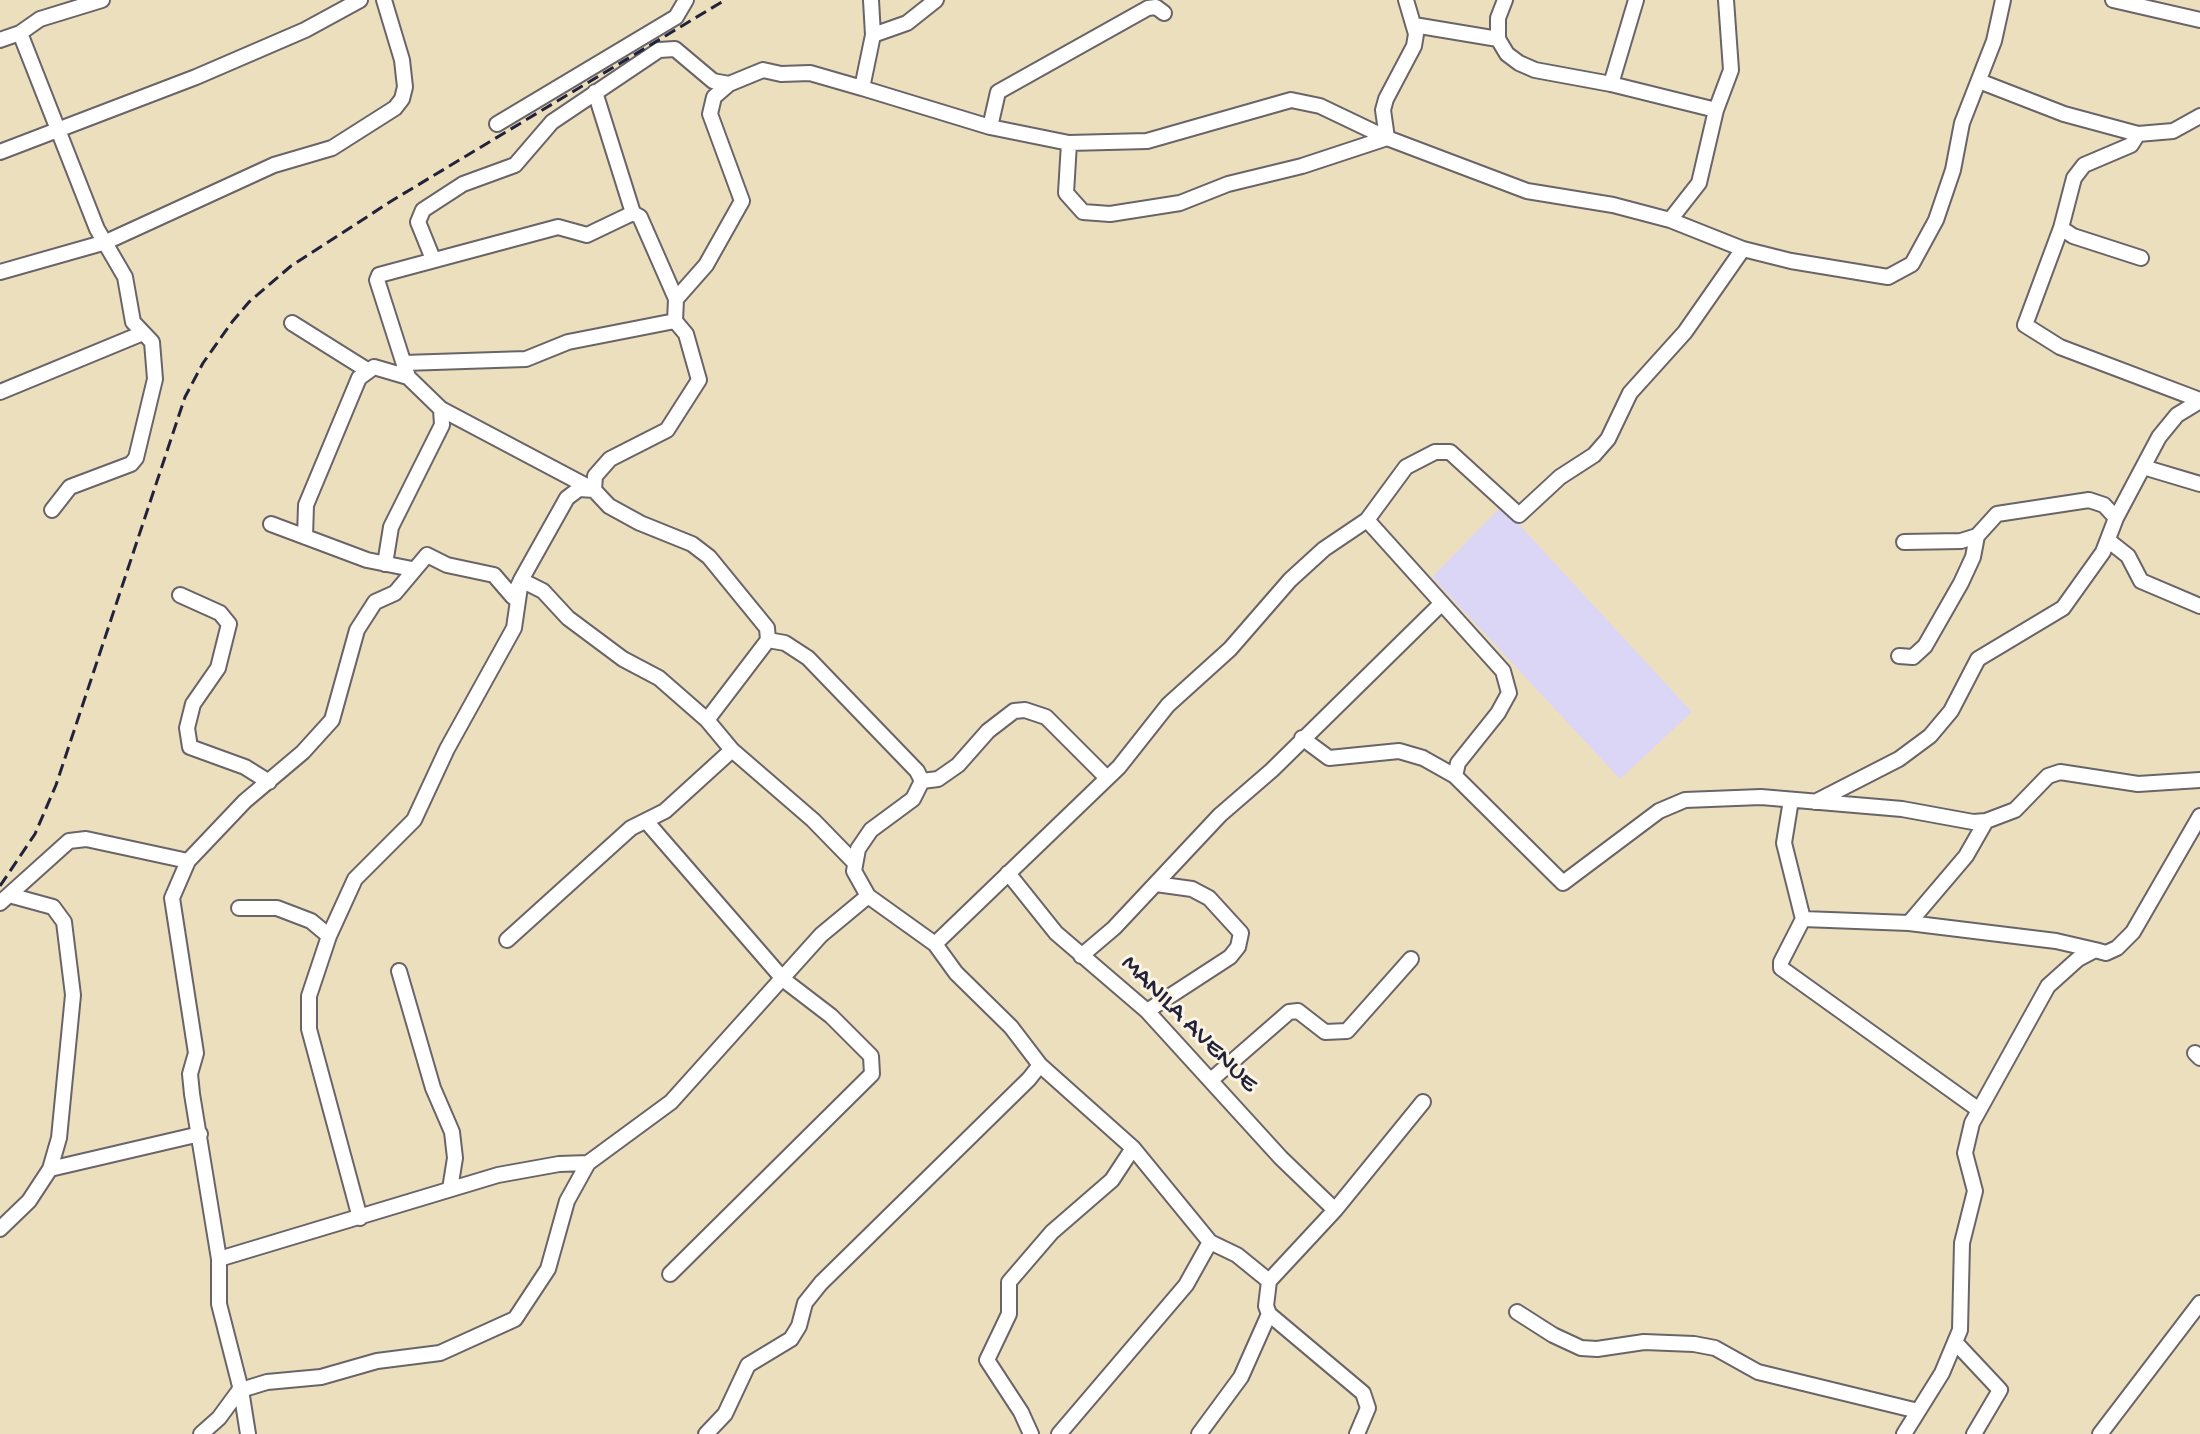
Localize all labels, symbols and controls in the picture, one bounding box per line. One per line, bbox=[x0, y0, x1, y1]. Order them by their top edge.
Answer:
street label: MANILA AVENUE bbox=[1113, 950, 1263, 1100]

